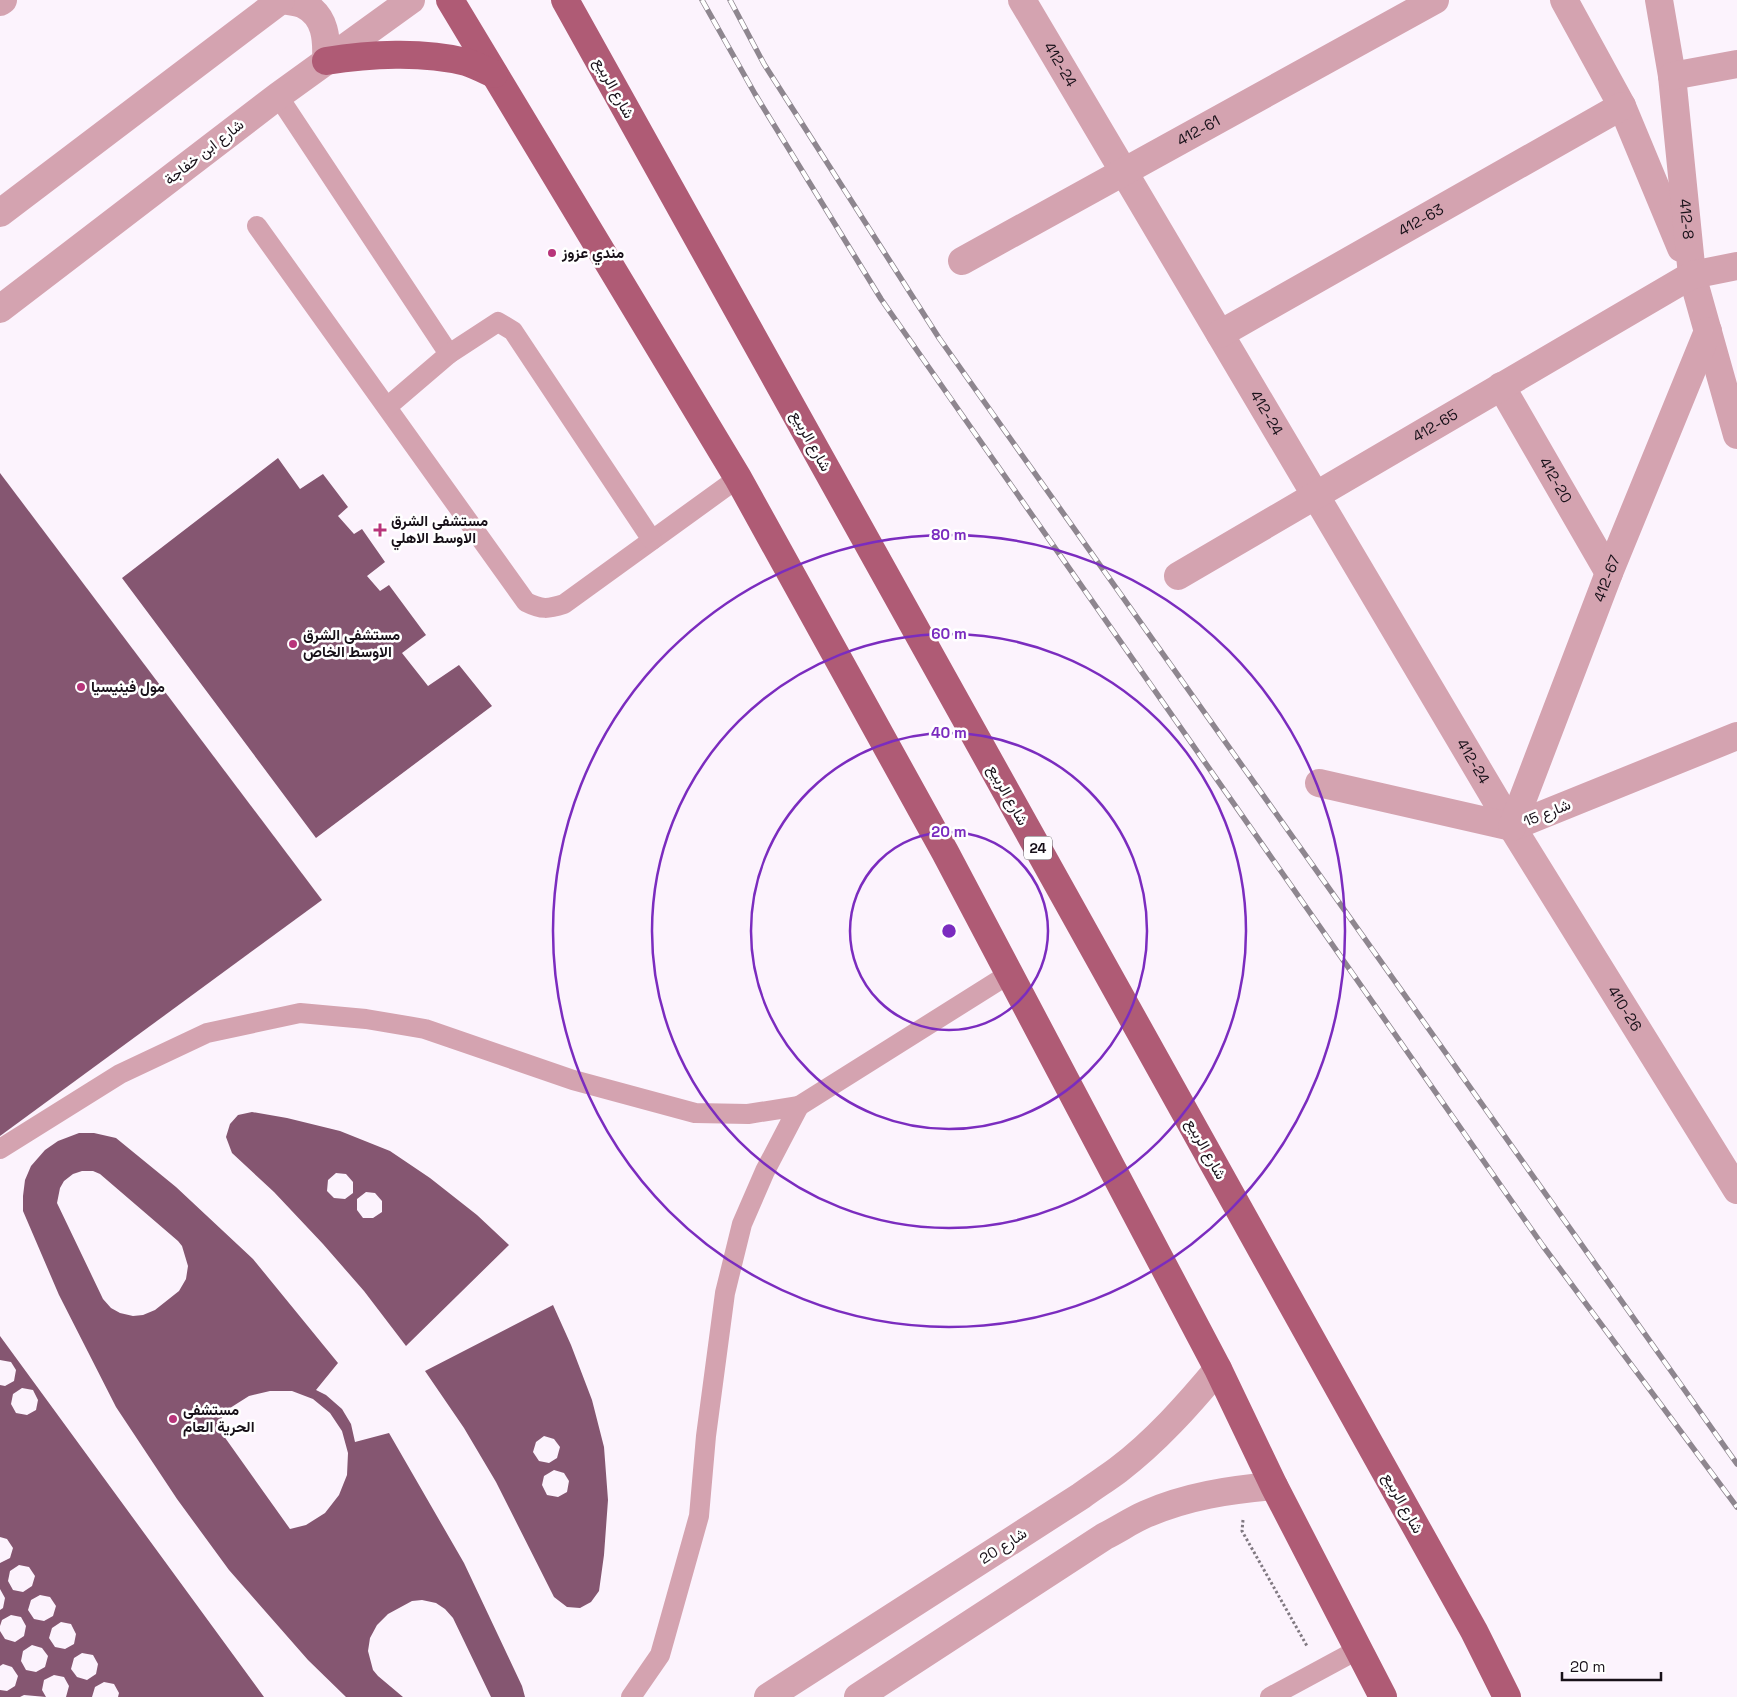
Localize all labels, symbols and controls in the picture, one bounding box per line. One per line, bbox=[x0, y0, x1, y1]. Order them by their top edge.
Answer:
street label: 412-24 bbox=[1040, 38, 1081, 90]
street label: شارع الربيع bbox=[588, 54, 639, 123]
street label: 412-61 bbox=[1173, 111, 1223, 150]
street label: شارع ابن خفاجة bbox=[160, 115, 249, 190]
street label: 412-8 bbox=[1675, 198, 1698, 240]
street label: 412-63 bbox=[1395, 199, 1447, 240]
place label: مندي عزوز bbox=[561, 243, 624, 266]
marker: مندي عزوز bbox=[546, 247, 558, 259]
street label: 412-24 bbox=[1246, 387, 1288, 439]
street label: 412-65 bbox=[1409, 404, 1461, 446]
street label: شارع الربيع bbox=[785, 407, 836, 476]
street label: 412-20 bbox=[1535, 454, 1577, 506]
place label: مستشفى الشرق الاوسط الاهلي bbox=[391, 511, 488, 551]
marker: مستشفى الشرق الاوسط الاهلي bbox=[373, 523, 387, 537]
text: 80 m bbox=[931, 525, 967, 544]
street label: 412-67 bbox=[1589, 552, 1624, 604]
text: 60 m bbox=[931, 624, 967, 643]
place label: مستشفى الشرق الاوسط الخاص bbox=[303, 625, 400, 661]
marker: مستشفى الشرق الاوسط الخاص bbox=[287, 638, 299, 650]
place label: مول فينيسيا bbox=[91, 677, 165, 696]
marker: مول فينيسيا bbox=[75, 681, 87, 693]
text: 40 m bbox=[931, 723, 967, 742]
street label: 412-24 bbox=[1453, 735, 1494, 787]
street label: شارع الربيع bbox=[982, 761, 1033, 830]
street label: شارع 15 bbox=[1520, 794, 1574, 832]
text: 20 m bbox=[931, 822, 967, 841]
road number: 24 bbox=[1024, 836, 1052, 860]
centre of rings bbox=[940, 922, 958, 940]
street label: 410-26 bbox=[1604, 982, 1646, 1035]
street label: شارع الربيع bbox=[1180, 1115, 1231, 1184]
place label: مستشفى الحرية العام bbox=[183, 1400, 255, 1437]
marker: مستشفى الحرية العام bbox=[167, 1413, 179, 1425]
street label: شارع الربيع bbox=[1377, 1469, 1428, 1538]
street label: شارع 20 bbox=[975, 1523, 1031, 1570]
scale bar bbox=[1562, 1650, 1661, 1682]
text: 20 m bbox=[1570, 1657, 1605, 1676]

